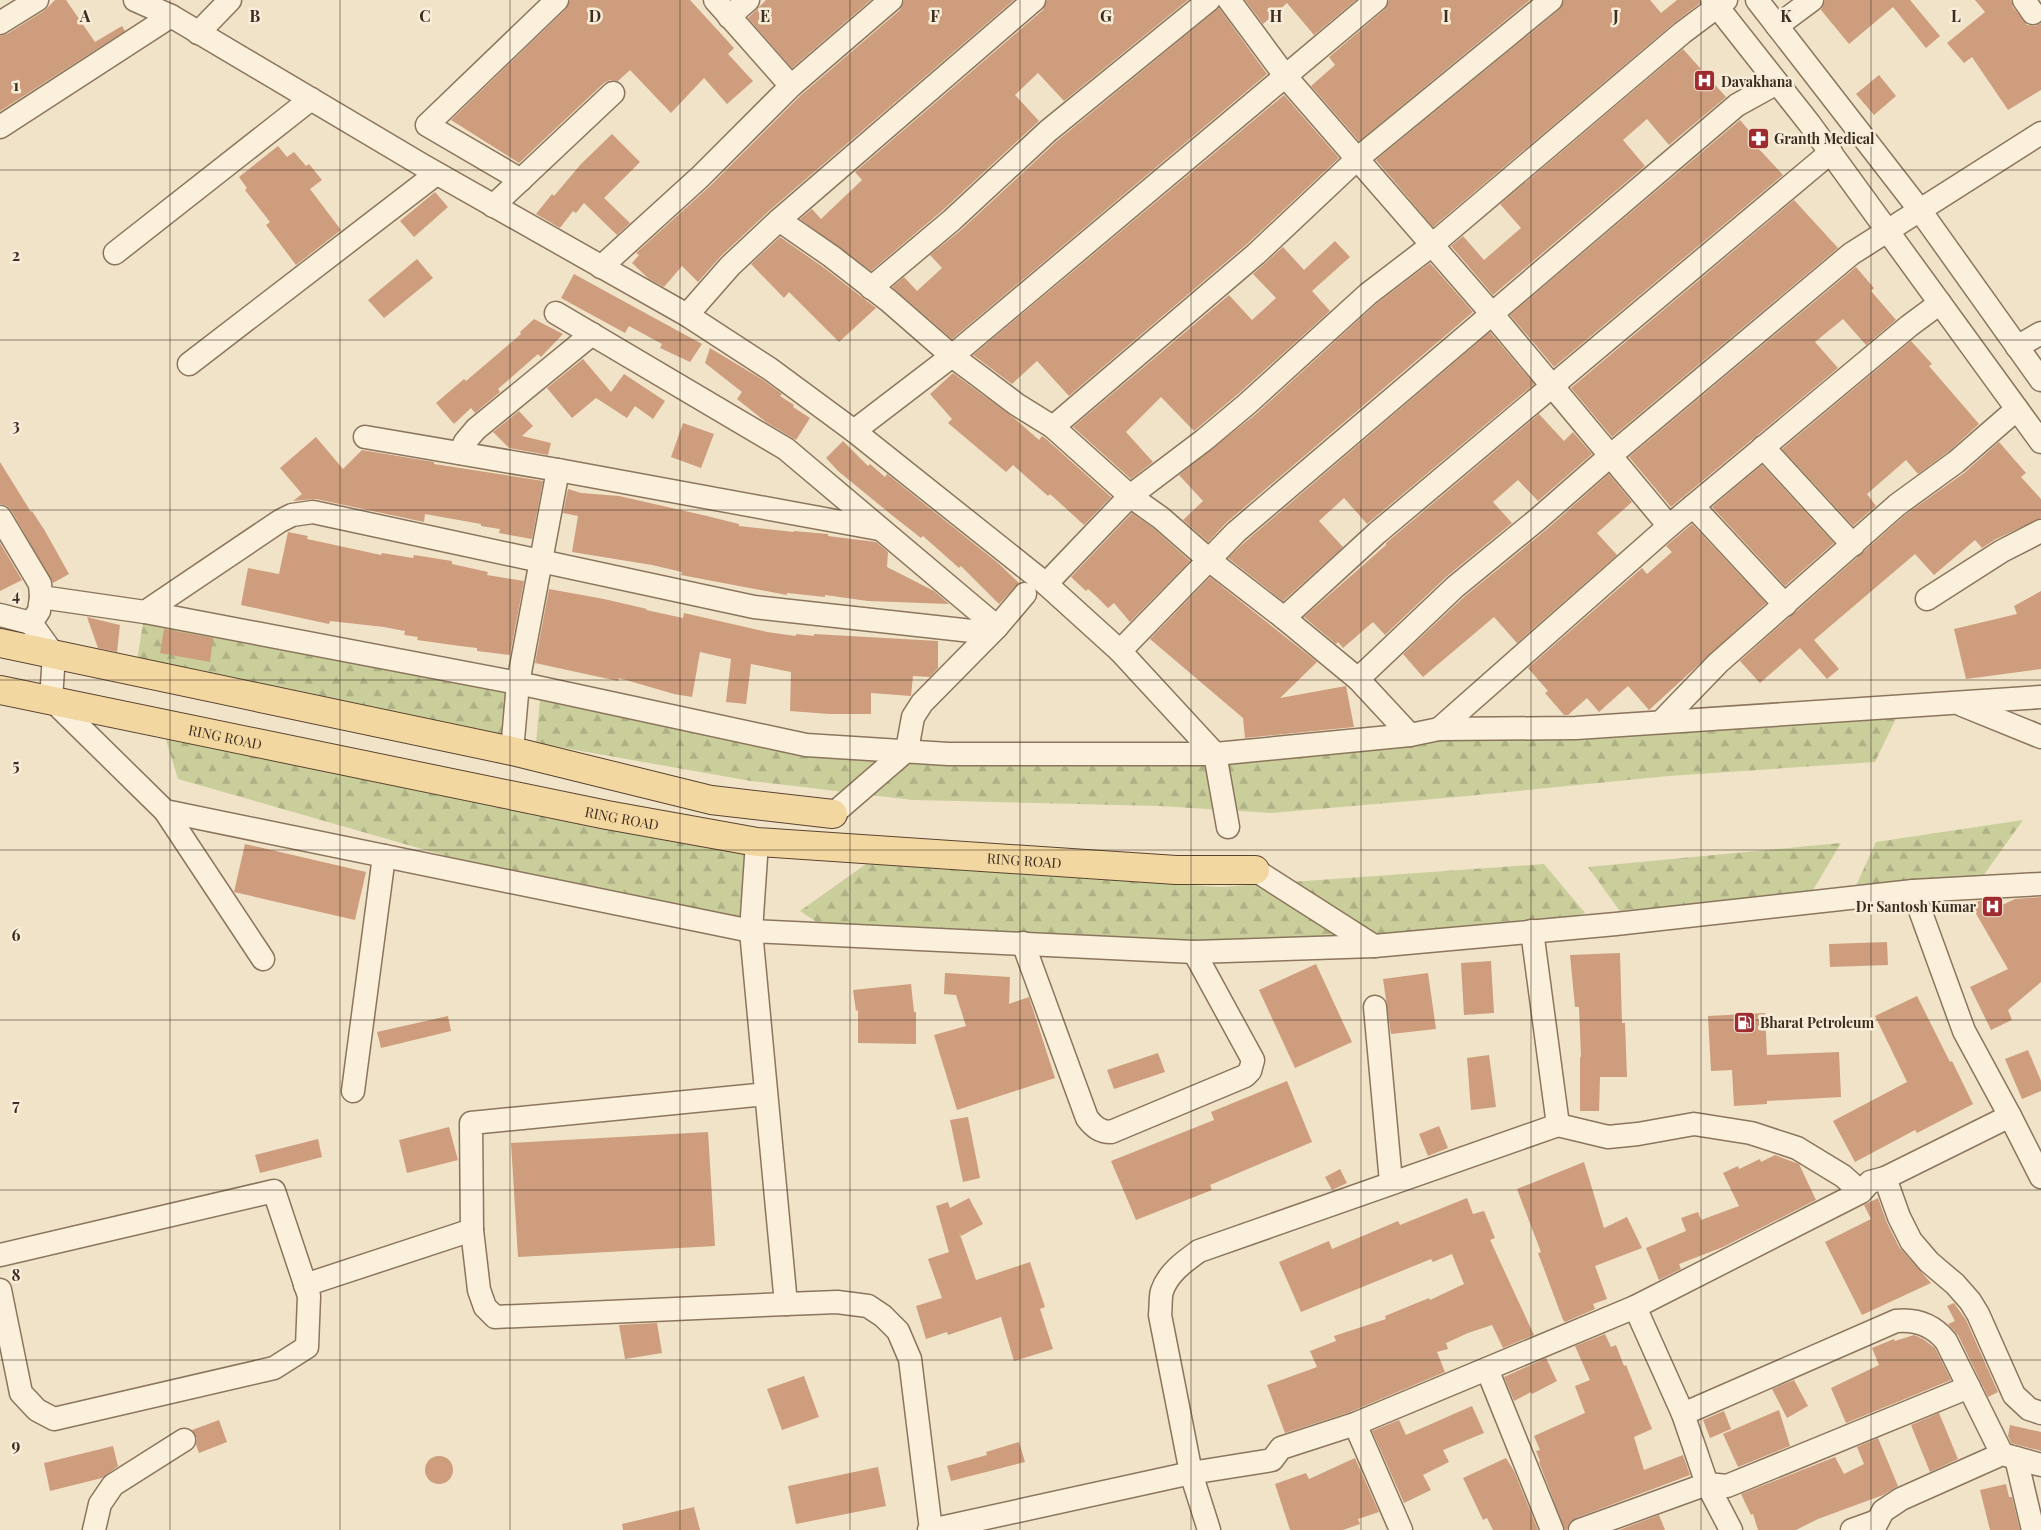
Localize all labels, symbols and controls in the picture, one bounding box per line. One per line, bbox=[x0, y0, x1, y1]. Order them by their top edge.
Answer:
text: A bbox=[79, 5, 91, 26]
text: B bbox=[250, 5, 261, 26]
text: C bbox=[419, 5, 431, 26]
text: D bbox=[589, 5, 601, 26]
text: E bbox=[760, 5, 770, 26]
text: F bbox=[930, 5, 940, 26]
text: G bbox=[1100, 5, 1112, 26]
text: H bbox=[1270, 5, 1283, 26]
text: I bbox=[1443, 5, 1449, 26]
text: J bbox=[1612, 5, 1619, 26]
text: K bbox=[1780, 5, 1792, 26]
text: L bbox=[1951, 5, 1961, 26]
hospital icon: Davakhana bbox=[1693, 69, 1717, 93]
place label: Davakhana bbox=[1721, 72, 1793, 91]
text: 1 bbox=[13, 74, 19, 95]
pharmacy icon: Granth Medical bbox=[1746, 126, 1770, 150]
place label: Granth Medical bbox=[1774, 129, 1875, 148]
text: 2 bbox=[12, 244, 20, 265]
text: 3 bbox=[12, 414, 20, 435]
text: 4 bbox=[12, 584, 20, 605]
street label: RING ROAD bbox=[187, 720, 264, 753]
text: 5 bbox=[12, 754, 20, 775]
street label: RING ROAD bbox=[583, 801, 661, 834]
street label: RING ROAD bbox=[986, 848, 1062, 872]
hospital icon: Dr Santosh Kumar bbox=[1980, 894, 2004, 918]
place label: Dr Santosh Kumar bbox=[1856, 897, 1976, 916]
text: 6 bbox=[12, 924, 21, 945]
fuel station icon: Bharat Petroleum bbox=[1732, 1010, 1756, 1034]
place label: Bharat Petroleum bbox=[1760, 1013, 1875, 1032]
text: 7 bbox=[12, 1094, 20, 1115]
text: 8 bbox=[12, 1264, 21, 1285]
text: 9 bbox=[12, 1434, 21, 1455]

